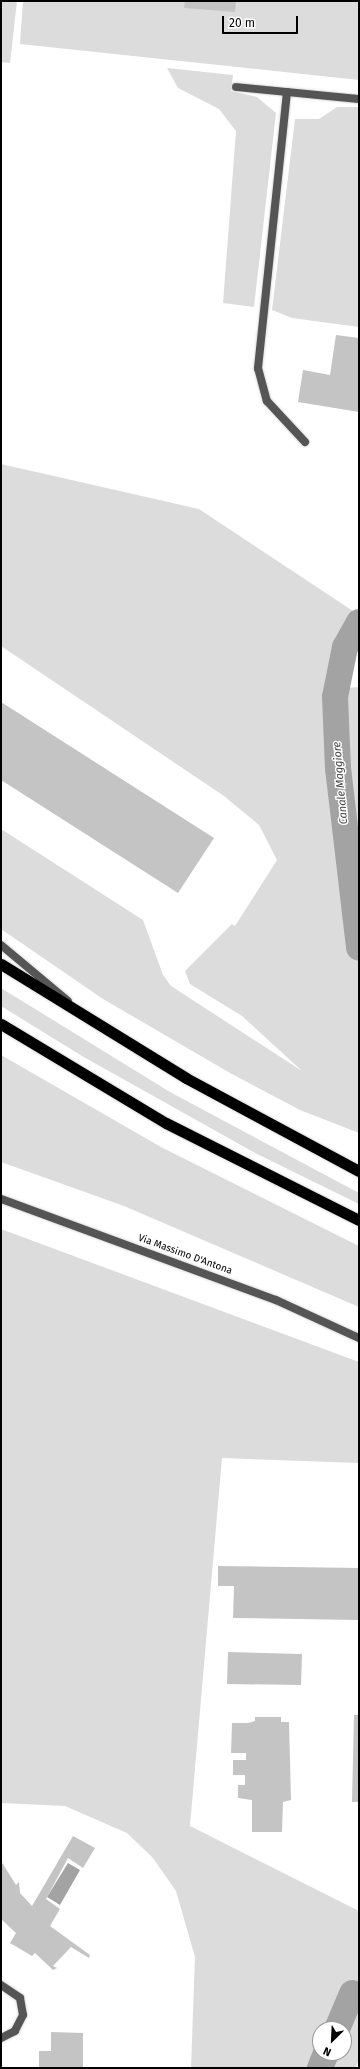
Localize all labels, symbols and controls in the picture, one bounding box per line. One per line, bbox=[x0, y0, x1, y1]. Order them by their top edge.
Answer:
scale bar bbox=[224, 8, 300, 34]
text: 20 m bbox=[229, 16, 255, 30]
water label: Canale Maggiore bbox=[331, 741, 351, 825]
street label: Via Massimo D'Antona bbox=[136, 1232, 234, 1278]
north arrow bbox=[312, 2021, 352, 2061]
text: N bbox=[321, 2044, 333, 2059]

